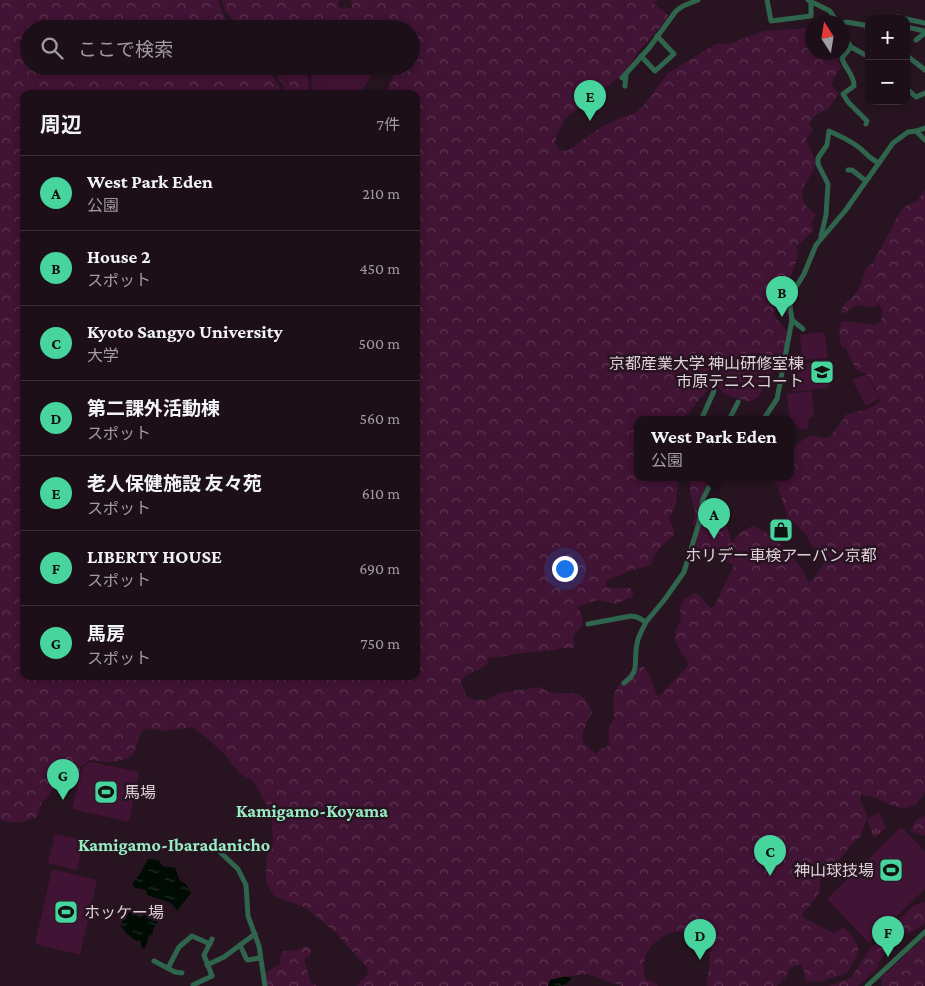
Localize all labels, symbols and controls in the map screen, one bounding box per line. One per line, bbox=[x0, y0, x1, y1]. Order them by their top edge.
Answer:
north arrow bbox=[805, 15, 850, 60]
map controls bbox=[865, 15, 910, 105]
button: + bbox=[865, 15, 910, 60]
search box bbox=[20, 20, 420, 75]
icon: search bbox=[38, 34, 66, 62]
text: ここで検索 bbox=[78, 39, 173, 60]
button: − bbox=[865, 60, 910, 105]
pin: E bbox=[574, 80, 606, 121]
text: 周辺 bbox=[40, 113, 82, 137]
text: 7件 bbox=[377, 116, 400, 133]
text: West Park Eden bbox=[87, 171, 213, 192]
text: A bbox=[51, 185, 61, 202]
text: 210 m bbox=[362, 185, 400, 202]
text: 公園 bbox=[87, 197, 119, 214]
text: House 2 bbox=[87, 246, 151, 267]
text: B bbox=[51, 260, 61, 277]
text: 450 m bbox=[359, 260, 400, 277]
text: スポット bbox=[87, 272, 151, 289]
pin: B bbox=[766, 276, 798, 317]
text: Kyoto Sangyo University bbox=[87, 321, 283, 342]
text: C bbox=[51, 335, 61, 352]
text: 500 m bbox=[359, 335, 400, 352]
text: 大学 bbox=[87, 347, 119, 364]
place label: 京都産業大学 神山研修室棟 市原テニスコート bbox=[609, 355, 804, 390]
school or university icon: 京都産業大学 神山研修室棟 市原テニスコート bbox=[809, 359, 835, 385]
text: 第二課外活動棟 bbox=[87, 398, 220, 419]
text: D bbox=[50, 410, 62, 427]
text: 560 m bbox=[359, 410, 400, 427]
popup bbox=[634, 416, 794, 481]
text: スポット bbox=[87, 425, 151, 442]
text: West Park Eden bbox=[651, 426, 777, 447]
text: 公園 bbox=[651, 452, 683, 469]
text: 老人保健施設 友々苑 bbox=[87, 473, 262, 494]
text: E bbox=[51, 485, 61, 502]
text: 610 m bbox=[362, 485, 400, 502]
pin: A bbox=[698, 498, 730, 539]
text: スポット bbox=[87, 500, 151, 517]
shop icon: ホリデー車検アーバン京都 bbox=[768, 517, 794, 543]
text: LIBERTY HOUSE bbox=[87, 546, 222, 567]
place label: ホリデー車検アーバン京都 bbox=[685, 547, 877, 564]
your location bbox=[552, 556, 578, 582]
text: F bbox=[52, 560, 60, 577]
text: 690 m bbox=[359, 560, 400, 577]
text: スポット bbox=[87, 572, 151, 589]
text: 馬房 bbox=[87, 623, 125, 644]
text: G bbox=[51, 635, 61, 652]
text: 750 m bbox=[360, 635, 400, 652]
text: スポット bbox=[87, 650, 151, 667]
pin: G bbox=[47, 759, 79, 800]
sports icon: 馬場 bbox=[93, 779, 119, 805]
place label: 馬場 bbox=[124, 784, 156, 801]
district label: Kamigamo-Koyama bbox=[236, 801, 388, 821]
district label: Kamigamo-Ibaradanicho bbox=[78, 835, 270, 855]
pin: C bbox=[754, 835, 786, 876]
sports icon: 神山球技場 bbox=[878, 857, 904, 883]
place label: 神山球技場 bbox=[794, 862, 874, 879]
sports icon: ホッケー場 bbox=[53, 899, 79, 925]
place label: ホッケー場 bbox=[84, 904, 164, 921]
pin: F bbox=[872, 916, 904, 957]
pin: D bbox=[684, 919, 716, 960]

